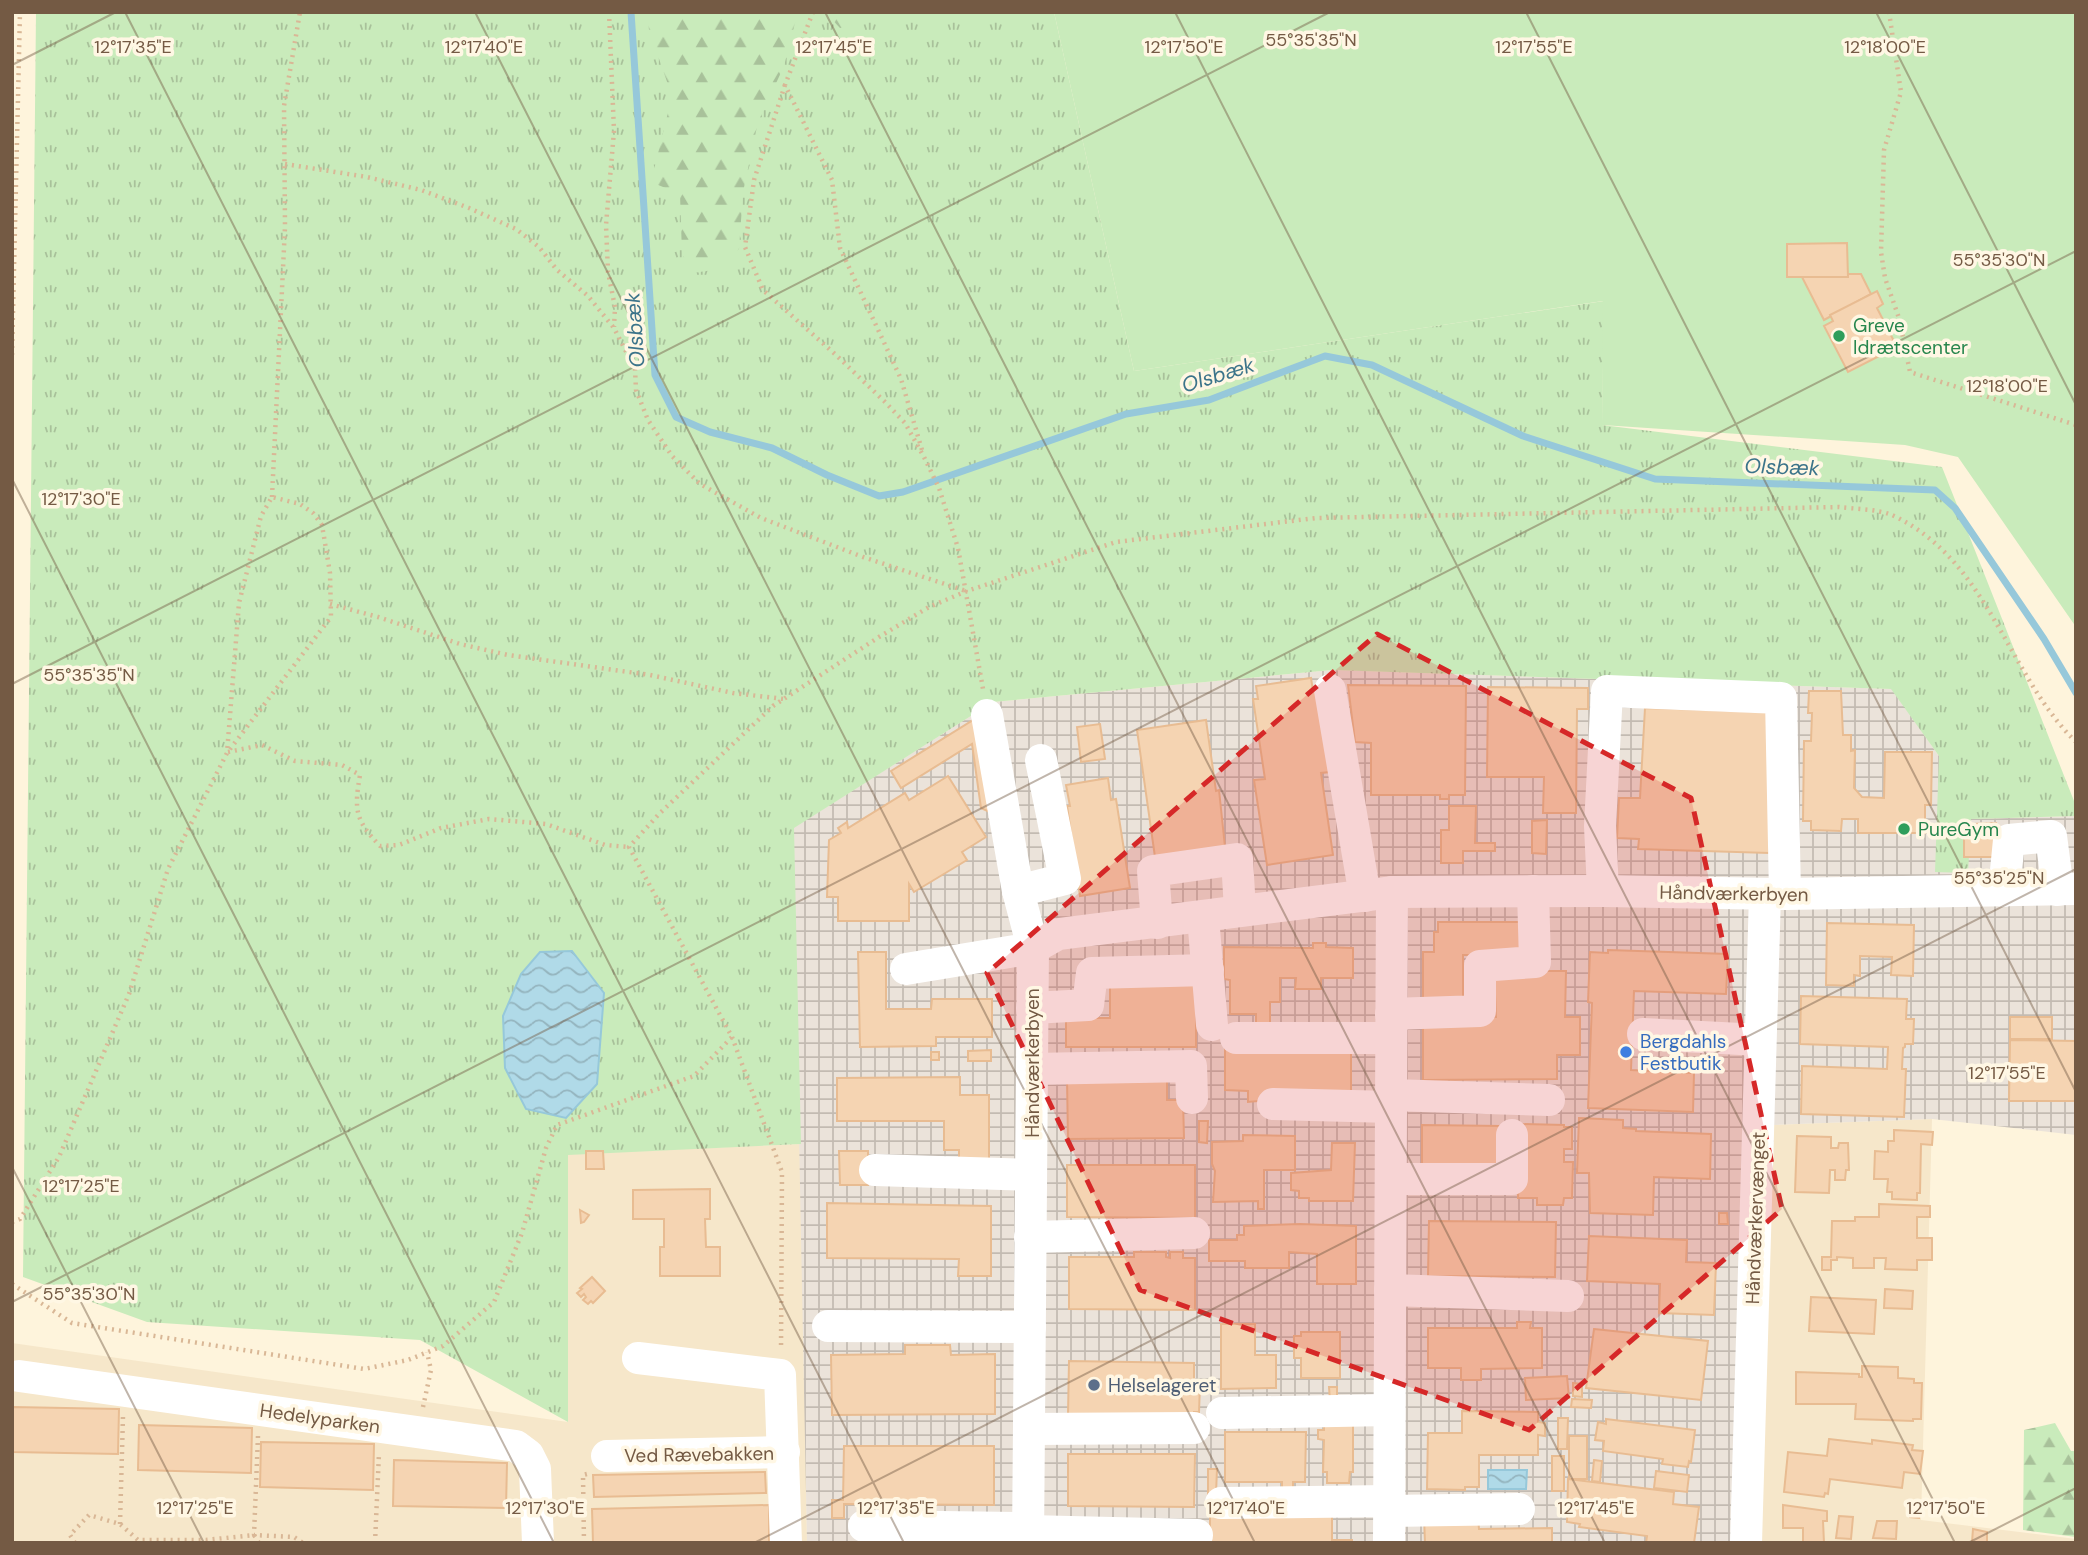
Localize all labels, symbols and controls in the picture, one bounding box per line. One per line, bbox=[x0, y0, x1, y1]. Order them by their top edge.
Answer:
text: 55°35'35"N bbox=[1265, 28, 1357, 52]
text: 12°17'35"E bbox=[94, 35, 172, 59]
text: 12°17'40"E bbox=[445, 35, 523, 59]
text: 12°17'45"E bbox=[796, 35, 872, 59]
text: 12°17'50"E bbox=[1145, 35, 1223, 59]
text: 12°17'55"E bbox=[1495, 35, 1573, 59]
text: 12°18'00"E bbox=[1844, 35, 1926, 59]
text: 55°35'30"N bbox=[1953, 248, 2045, 272]
water label: Olsbæk bbox=[618, 291, 652, 368]
place label: Greve Idrætscenter bbox=[1853, 313, 1968, 360]
marker: Greve Idrætscenter bbox=[1831, 328, 1847, 344]
water label: Olsbæk bbox=[1178, 351, 1258, 399]
text: 12°18'00"E bbox=[1966, 374, 2048, 398]
water label: Olsbæk bbox=[1744, 452, 1820, 482]
text: 12°17'30"E bbox=[41, 487, 121, 511]
text: 55°35'35"N bbox=[43, 663, 135, 687]
place label: PureGym bbox=[1918, 817, 1999, 842]
marker: PureGym bbox=[1896, 821, 1912, 837]
text: 55°35'25"N bbox=[1953, 866, 2045, 890]
street label: Håndværkerbyen bbox=[1659, 880, 1809, 907]
street label: Håndværkerbyen bbox=[1020, 988, 1045, 1138]
place label: Bergdahls Festbutik bbox=[1640, 1029, 1726, 1076]
marker: Bergdahls Festbutik bbox=[1618, 1044, 1634, 1060]
text: 12°17'55"E bbox=[1968, 1061, 2046, 1085]
street label: Håndværkervænget bbox=[1740, 1131, 1771, 1305]
text: 12°17'25"E bbox=[42, 1174, 120, 1198]
text: 55°35'30"N bbox=[43, 1282, 135, 1306]
place label: Helselageret bbox=[1108, 1373, 1216, 1398]
marker: Helselageret bbox=[1086, 1377, 1102, 1393]
street label: Hedelyparken bbox=[258, 1398, 382, 1439]
street label: Ved Rævebakken bbox=[624, 1441, 774, 1468]
text: 12°17'25"E bbox=[156, 1496, 234, 1520]
text: 12°17'30"E bbox=[505, 1496, 585, 1520]
text: 12°17'35"E bbox=[857, 1496, 935, 1520]
text: 12°17'40"E bbox=[1207, 1496, 1285, 1520]
text: 12°17'45"E bbox=[1558, 1496, 1634, 1520]
text: 12°17'50"E bbox=[1907, 1496, 1985, 1520]

